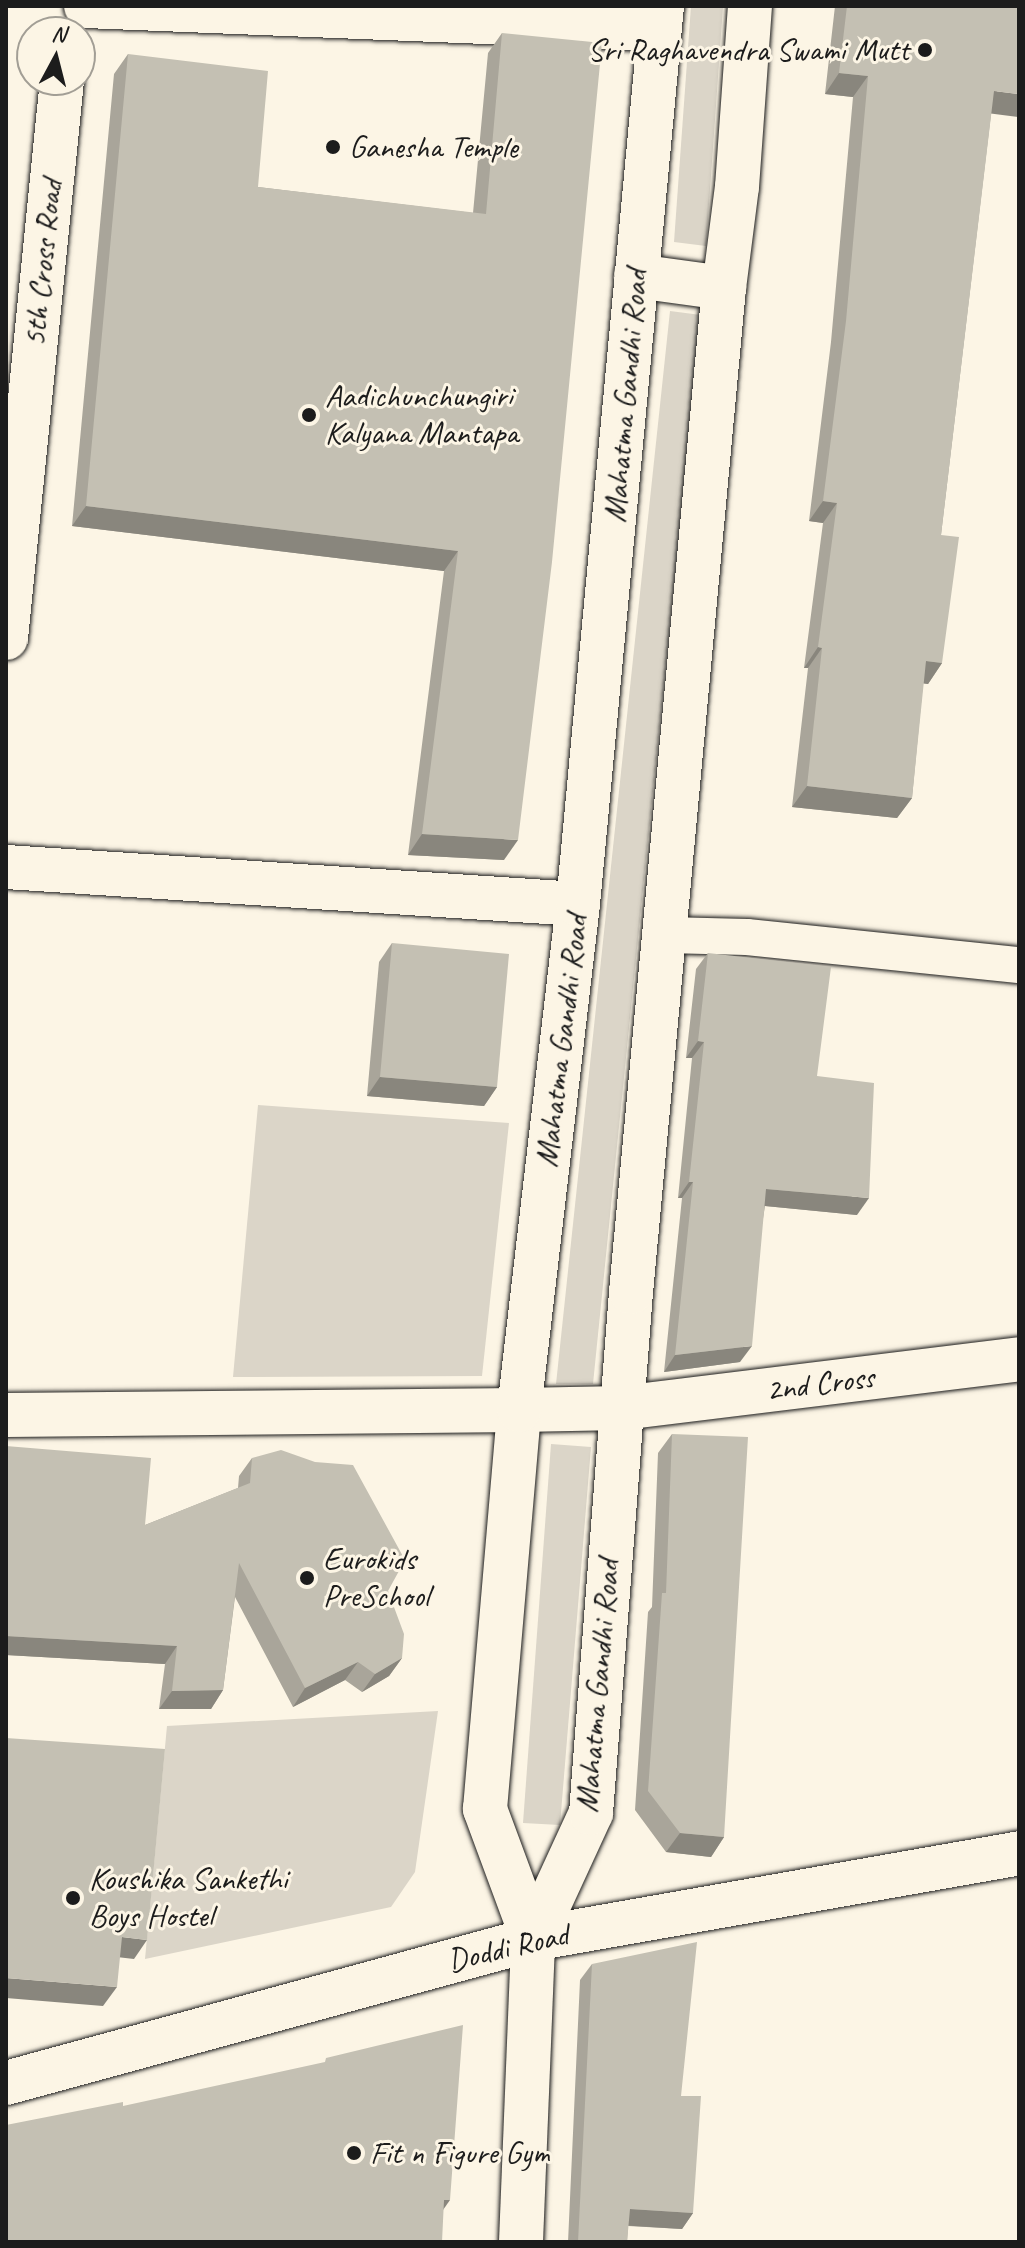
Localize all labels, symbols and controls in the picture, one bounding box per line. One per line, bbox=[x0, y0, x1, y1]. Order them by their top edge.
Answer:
north arrow bbox=[16, 16, 96, 96]
text: N bbox=[50, 19, 67, 49]
place label: Sri Raghavendra Swami Mutt bbox=[583, 31, 909, 69]
marker: Sri Raghavendra Swami Mutt bbox=[916, 41, 934, 59]
place label: Ganesha Temple bbox=[349, 128, 518, 166]
marker: Ganesha Temple bbox=[324, 138, 342, 156]
street label: 5th Cross Road bbox=[15, 177, 71, 349]
street label: Mahatma Gandhi Road bbox=[596, 269, 656, 523]
place label: Aadichunchungiri Kalyana Mantapa bbox=[325, 378, 518, 453]
marker: Aadichunchungiri Kalyana Mantapa bbox=[300, 406, 318, 424]
street label: Mahatma Gandhi Road bbox=[528, 913, 596, 1169]
street label: 2nd Cross bbox=[764, 1358, 876, 1410]
place label: Eurokids PreSchool bbox=[323, 1541, 429, 1616]
street label: Mahatma Gandhi Road bbox=[568, 1559, 628, 1813]
marker: Eurokids PreSchool bbox=[298, 1569, 316, 1587]
place label: Koushika Sankethi Boys Hostel bbox=[89, 1861, 288, 1936]
marker: Koushika Sankethi Boys Hostel bbox=[64, 1889, 82, 1907]
street label: Doddi Road bbox=[444, 1916, 572, 1980]
place label: Fit n Figure Gym bbox=[370, 2134, 551, 2172]
marker: Fit n Figure Gym bbox=[345, 2144, 363, 2162]

